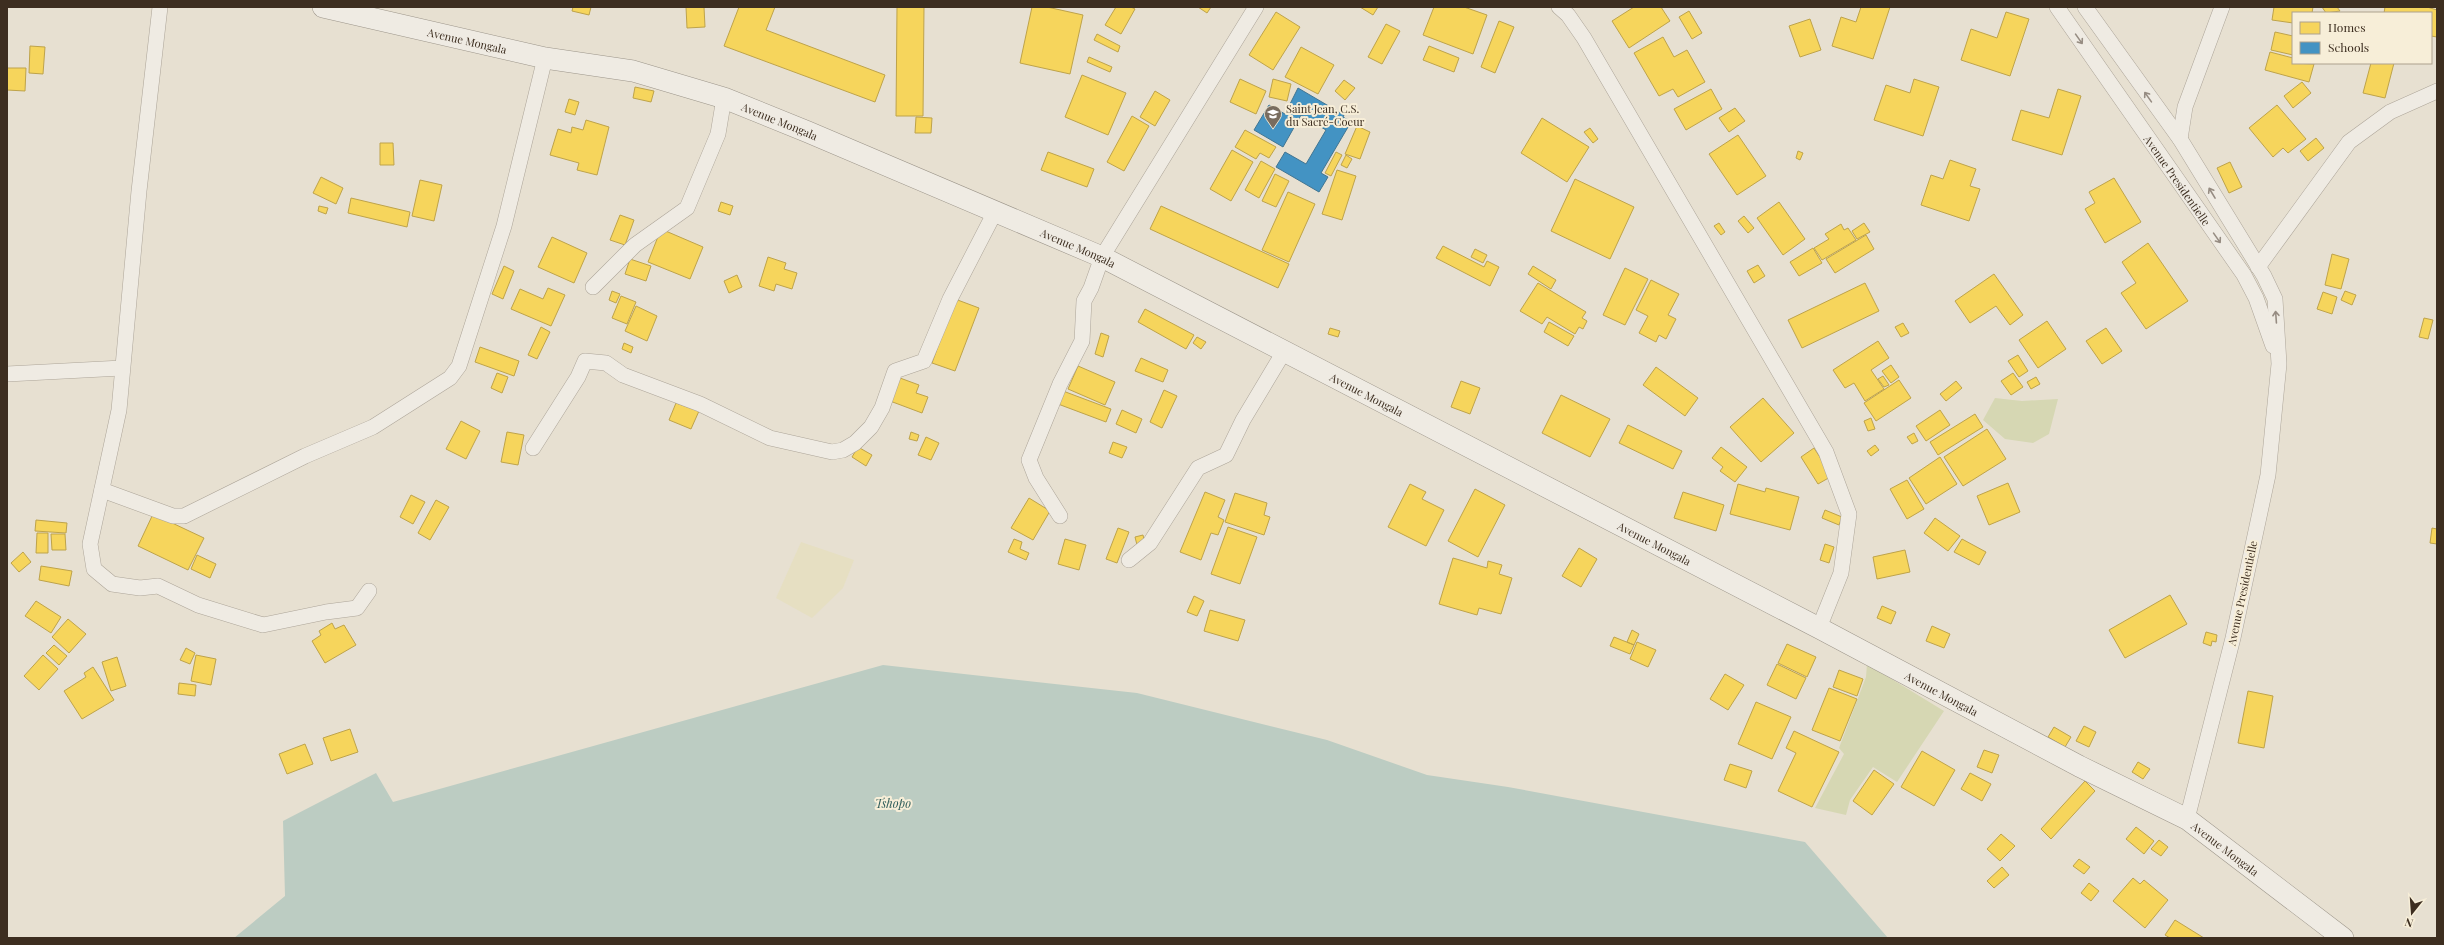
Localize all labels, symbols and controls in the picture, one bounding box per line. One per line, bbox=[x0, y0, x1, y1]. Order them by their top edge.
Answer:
legend bbox=[2292, 12, 2432, 64]
text: Homes bbox=[2328, 19, 2366, 35]
street label: Avenue Mongala bbox=[425, 24, 509, 57]
one-way arrow bbox=[2075, 33, 2083, 44]
text: Schools bbox=[2328, 39, 2369, 55]
one-way arrow bbox=[2144, 91, 2152, 102]
street label: Avenue Mongala bbox=[739, 98, 821, 143]
place label: Saint Jean, C.S. du Sacré-Coeur bbox=[1286, 101, 1365, 129]
school or university icon: Saint Jean, C.S. du Sacré-Coeur bbox=[1263, 104, 1283, 129]
street label: Avenue Presidentielle bbox=[2140, 131, 2215, 229]
one-way arrow bbox=[2208, 187, 2216, 199]
street label: Avenue Mongala bbox=[1037, 224, 1119, 271]
one-way arrow bbox=[2213, 232, 2221, 243]
one-way arrow bbox=[2273, 311, 2280, 324]
street label: Avenue Mongala bbox=[1327, 368, 1407, 420]
street label: Avenue Mongala bbox=[1614, 517, 1694, 568]
street label: Avenue Presidentielle bbox=[2223, 539, 2261, 648]
street label: Avenue Mongala bbox=[1902, 667, 1981, 719]
water label: Tshopo bbox=[875, 795, 911, 811]
street label: Avenue Mongala bbox=[2188, 817, 2262, 879]
north arrow bbox=[2392, 893, 2432, 933]
text: N bbox=[2403, 915, 2415, 931]

